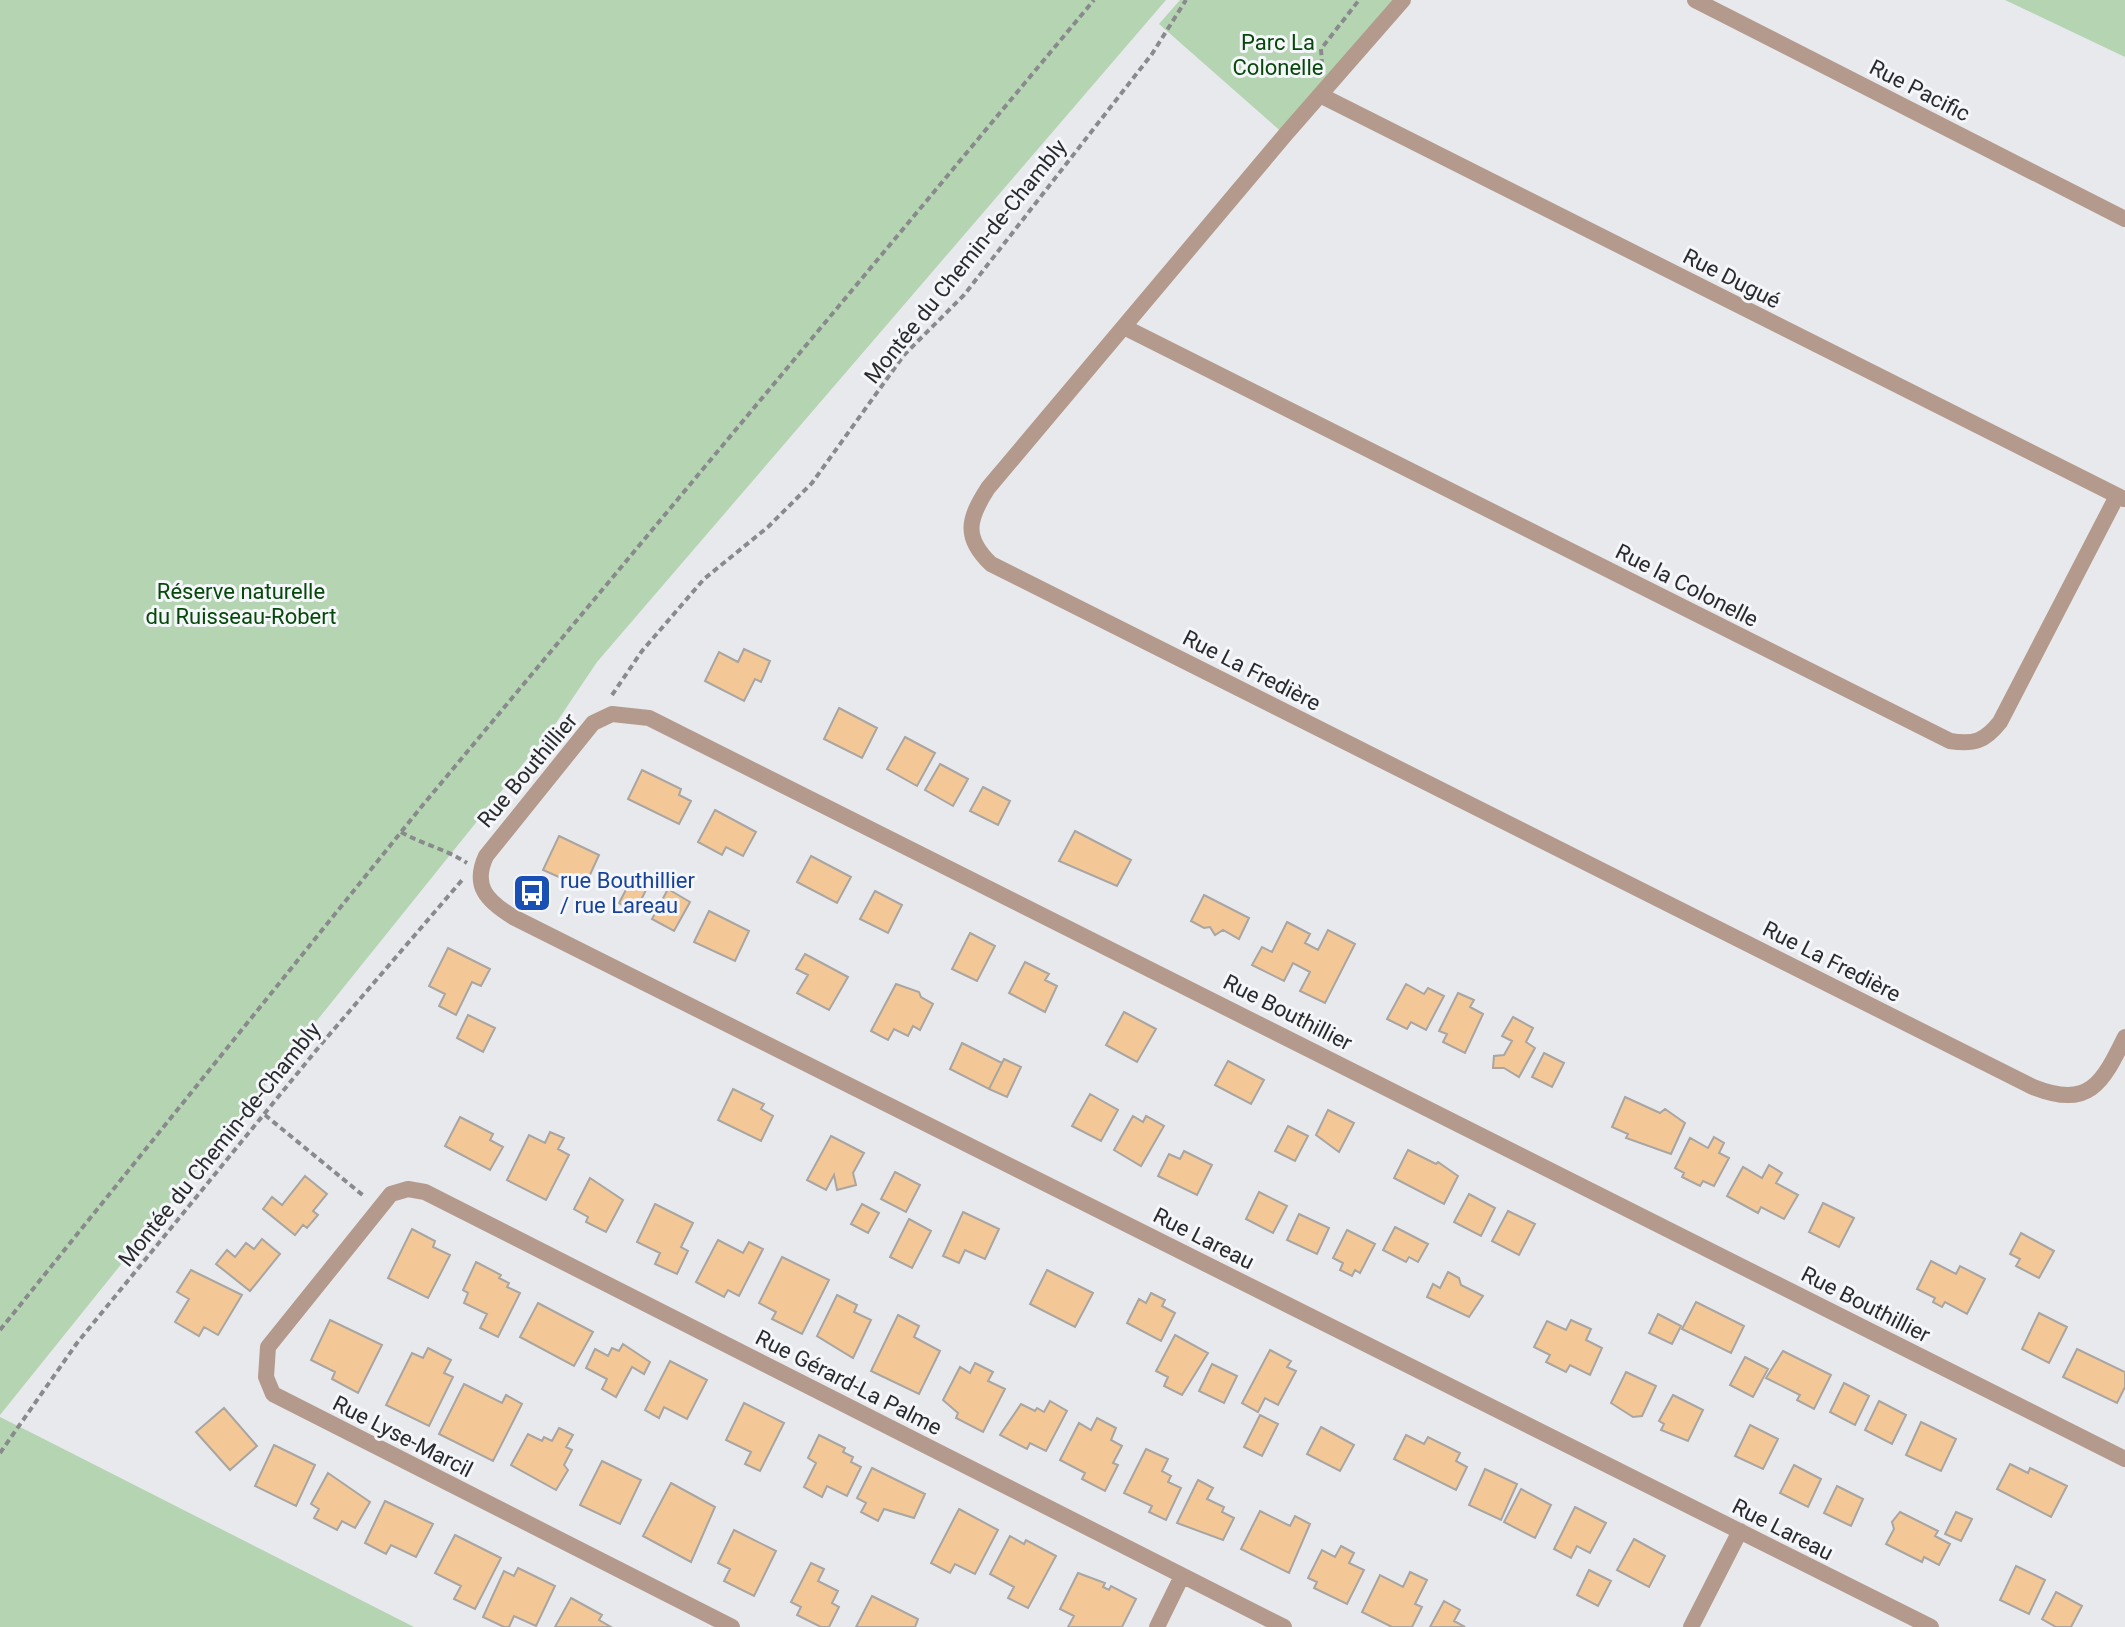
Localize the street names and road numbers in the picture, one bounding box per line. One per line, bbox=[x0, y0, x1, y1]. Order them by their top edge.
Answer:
street label: Rue Pacific bbox=[1865, 55, 1974, 126]
street label: Montée du Chemin-de-Chambly bbox=[859, 134, 1072, 388]
street label: Rue Dugué bbox=[1679, 243, 1784, 314]
street label: Rue la Colonelle bbox=[1611, 539, 1762, 632]
street label: Rue La Fredière bbox=[1179, 625, 1325, 716]
street label: Rue Bouthillier bbox=[472, 708, 583, 832]
street label: Rue La Fredière bbox=[1759, 916, 1905, 1007]
street label: Rue Bouthillier bbox=[1219, 969, 1357, 1056]
street label: Montée du Chemin-de-Chambly bbox=[113, 1017, 326, 1271]
street label: Rue Lareau bbox=[1149, 1202, 1258, 1274]
street label: Rue Bouthillier bbox=[1797, 1261, 1935, 1348]
street label: Rue Gérard-La Palme bbox=[752, 1325, 946, 1440]
street label: Rue Lyse-Marcil bbox=[329, 1390, 477, 1482]
street label: Rue Lareau bbox=[1728, 1493, 1837, 1565]

